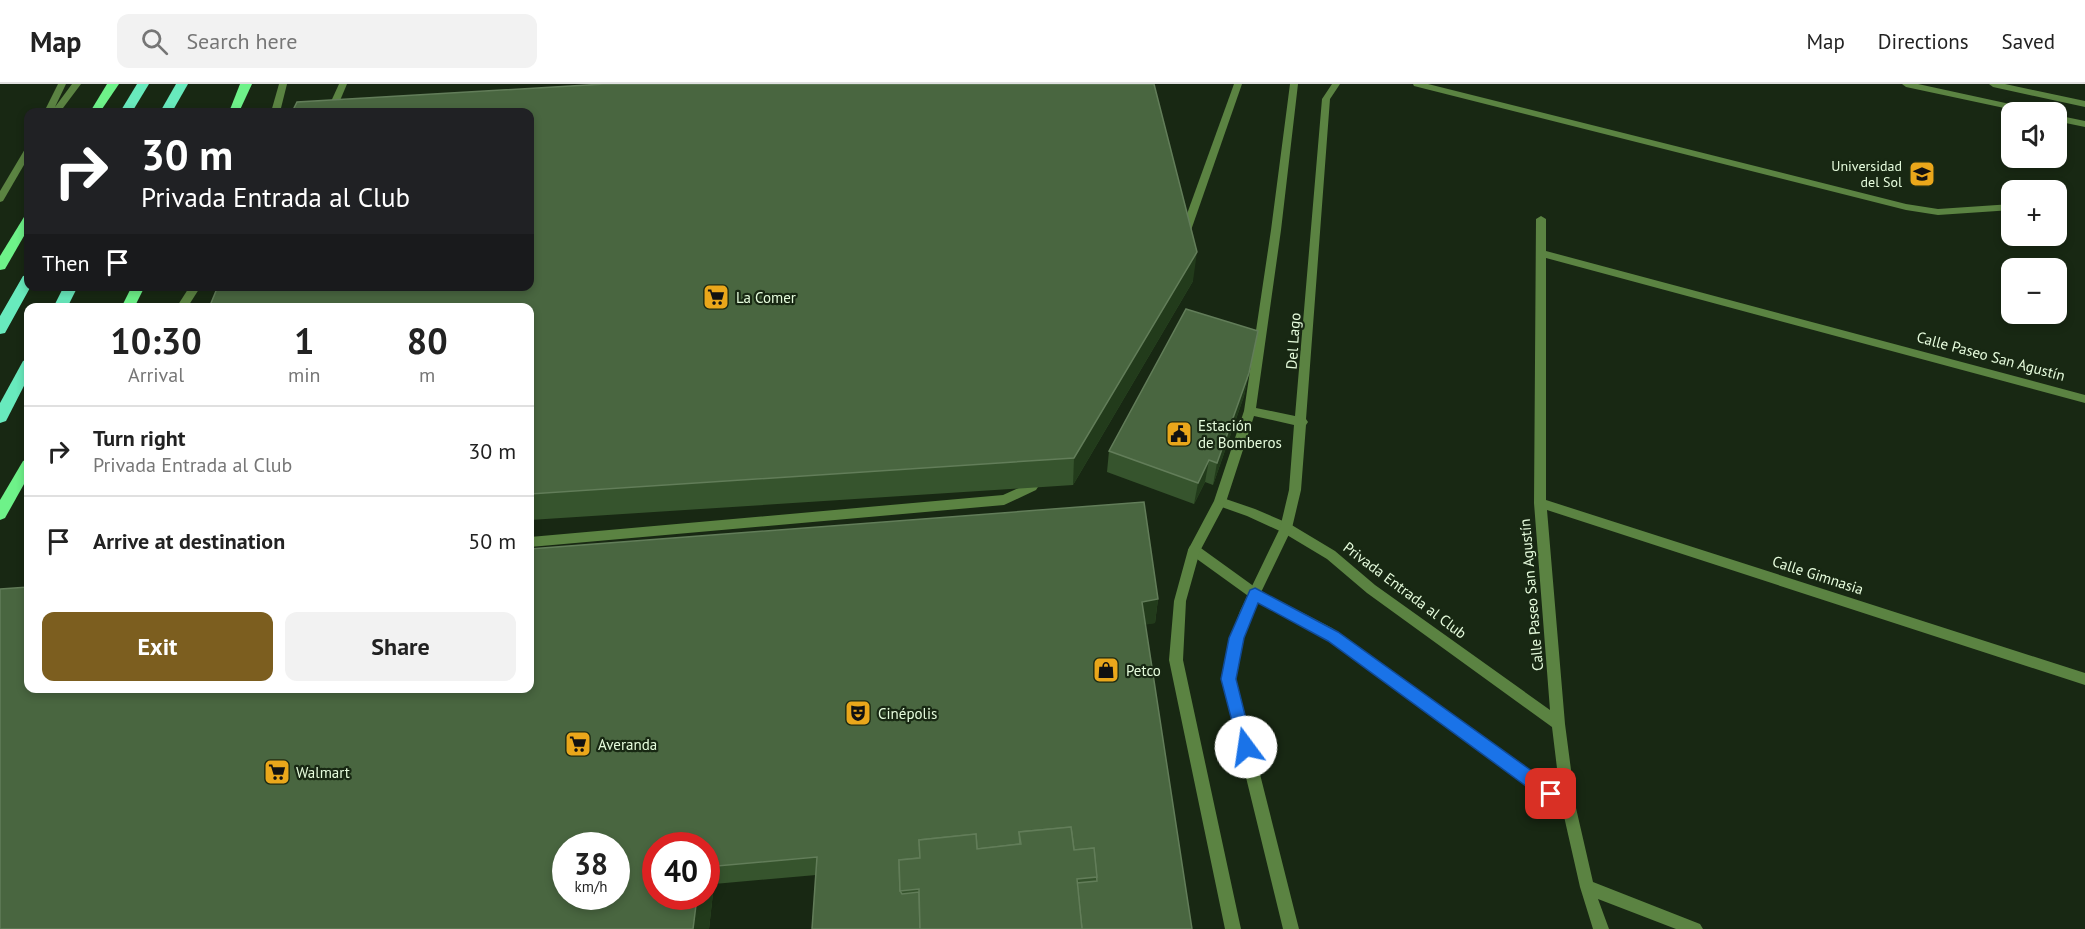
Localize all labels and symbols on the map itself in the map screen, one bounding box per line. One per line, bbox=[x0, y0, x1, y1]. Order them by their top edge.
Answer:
place label: Universidad del Sol bbox=[1831, 157, 1902, 191]
school or university icon: Universidad del Sol bbox=[1907, 159, 1937, 189]
supermarket icon: La Comer bbox=[701, 282, 731, 312]
place label: La Comer bbox=[736, 288, 796, 307]
street label: Del Lago bbox=[1282, 312, 1304, 370]
street label: Calle Paseo San Agustín bbox=[1915, 327, 2067, 385]
place label: Estación de Bomberos bbox=[1198, 416, 1282, 452]
public building icon: Estación de Bomberos bbox=[1164, 419, 1194, 449]
street label: Calle Paseo San Agustín bbox=[1515, 518, 1547, 672]
street label: Privada Entrada al Club bbox=[1340, 537, 1470, 643]
street label: Calle Gimnasia bbox=[1770, 551, 1866, 599]
shop icon: Petco bbox=[1091, 655, 1121, 685]
place label: Petco bbox=[1126, 661, 1161, 680]
theatre icon: Cinépolis bbox=[843, 698, 873, 728]
place label: Cinépolis bbox=[878, 704, 937, 723]
position arrow bbox=[1214, 715, 1278, 779]
supermarket icon: Averanda bbox=[563, 729, 593, 759]
place label: Averanda bbox=[598, 735, 657, 754]
supermarket icon: Walmart bbox=[262, 757, 292, 787]
place label: Walmart bbox=[296, 763, 350, 782]
pin bbox=[1525, 768, 1576, 819]
speed limit sign: 40 bbox=[642, 832, 720, 910]

